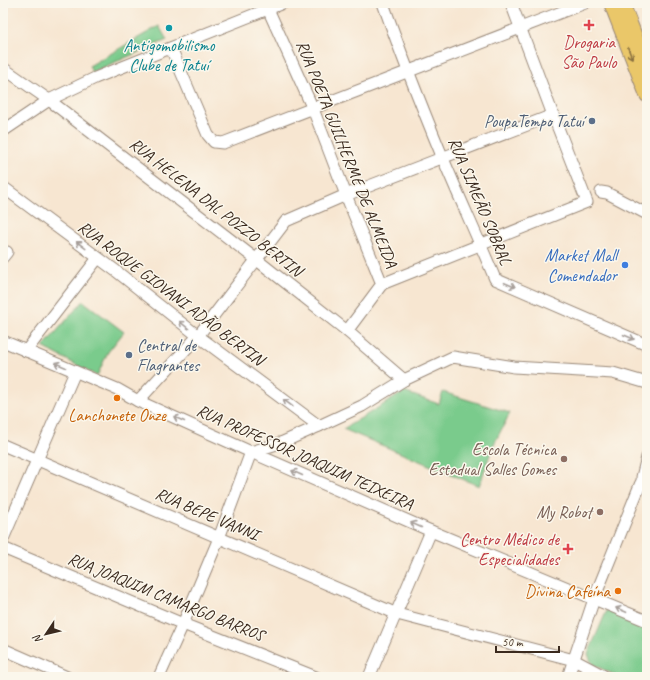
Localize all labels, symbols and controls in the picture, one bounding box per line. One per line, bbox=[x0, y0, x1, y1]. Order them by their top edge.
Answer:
marker: Drogaria São Paulo bbox=[584, 20, 594, 30]
marker: Antigomobilismo Clube de Tatuí bbox=[164, 23, 174, 33]
place label: Drogaria São Paulo bbox=[562, 32, 617, 73]
place label: Antigomobilismo Clube de Tatuí bbox=[123, 35, 216, 76]
street label: RUA POETA GUILHERME DE ALMEIDA bbox=[292, 37, 402, 271]
one-way arrow bbox=[626, 46, 634, 58]
place label: PoupaTempo Tatuí bbox=[484, 111, 588, 132]
marker: PoupaTempo Tatuí bbox=[587, 116, 597, 126]
street label: RUA HELENA DAL POZZO BERTIN bbox=[125, 133, 309, 283]
street label: RUA SIMEÃO SOBRAL bbox=[444, 134, 517, 268]
street label: RUA ROQUE GIOVANI ADÃO BERTIN bbox=[74, 216, 270, 371]
one-way arrow bbox=[76, 241, 87, 249]
place label: Market Mall Comendador bbox=[545, 245, 620, 286]
marker: Market Mall Comendador bbox=[620, 260, 630, 270]
one-way arrow bbox=[503, 282, 515, 290]
one-way arrow bbox=[178, 321, 189, 329]
one-way arrow bbox=[623, 334, 635, 341]
place label: Central de Flagrantes bbox=[137, 335, 201, 376]
marker: Central de Flagrantes bbox=[124, 350, 134, 360]
one-way arrow bbox=[55, 361, 67, 368]
marker: Lanchonete Onze bbox=[112, 393, 122, 403]
one-way arrow bbox=[282, 399, 293, 407]
street label: RUA PROFESSOR JOAQUIM TEIXEIRA bbox=[193, 400, 417, 515]
place label: Lanchonete Onze bbox=[68, 405, 167, 426]
one-way arrow bbox=[173, 415, 185, 422]
place label: Escola Técnica Estadual Salles Gomes bbox=[429, 439, 558, 480]
marker: Escola Técnica Estadual Salles Gomes bbox=[559, 454, 569, 464]
one-way arrow bbox=[292, 468, 304, 476]
street label: RUA BEPE VANNI bbox=[152, 483, 265, 546]
place label: My Robot bbox=[537, 502, 594, 523]
marker: My Robot bbox=[595, 507, 605, 517]
one-way arrow bbox=[411, 521, 423, 528]
place label: Centro Médico de Especialidades bbox=[460, 529, 561, 570]
marker: Centro Médico de Especialidades bbox=[562, 543, 574, 555]
street label: RUA JOAQUIM CAMARGO BARROS bbox=[65, 548, 270, 647]
place label: Divina Cafeína bbox=[525, 581, 612, 602]
marker: Divina Cafeína bbox=[613, 586, 623, 596]
one-way arrow bbox=[615, 606, 627, 613]
north arrow bbox=[26, 614, 66, 654]
scale bar bbox=[496, 628, 559, 654]
text: N bbox=[29, 631, 45, 647]
text: 50 m bbox=[502, 634, 524, 650]

